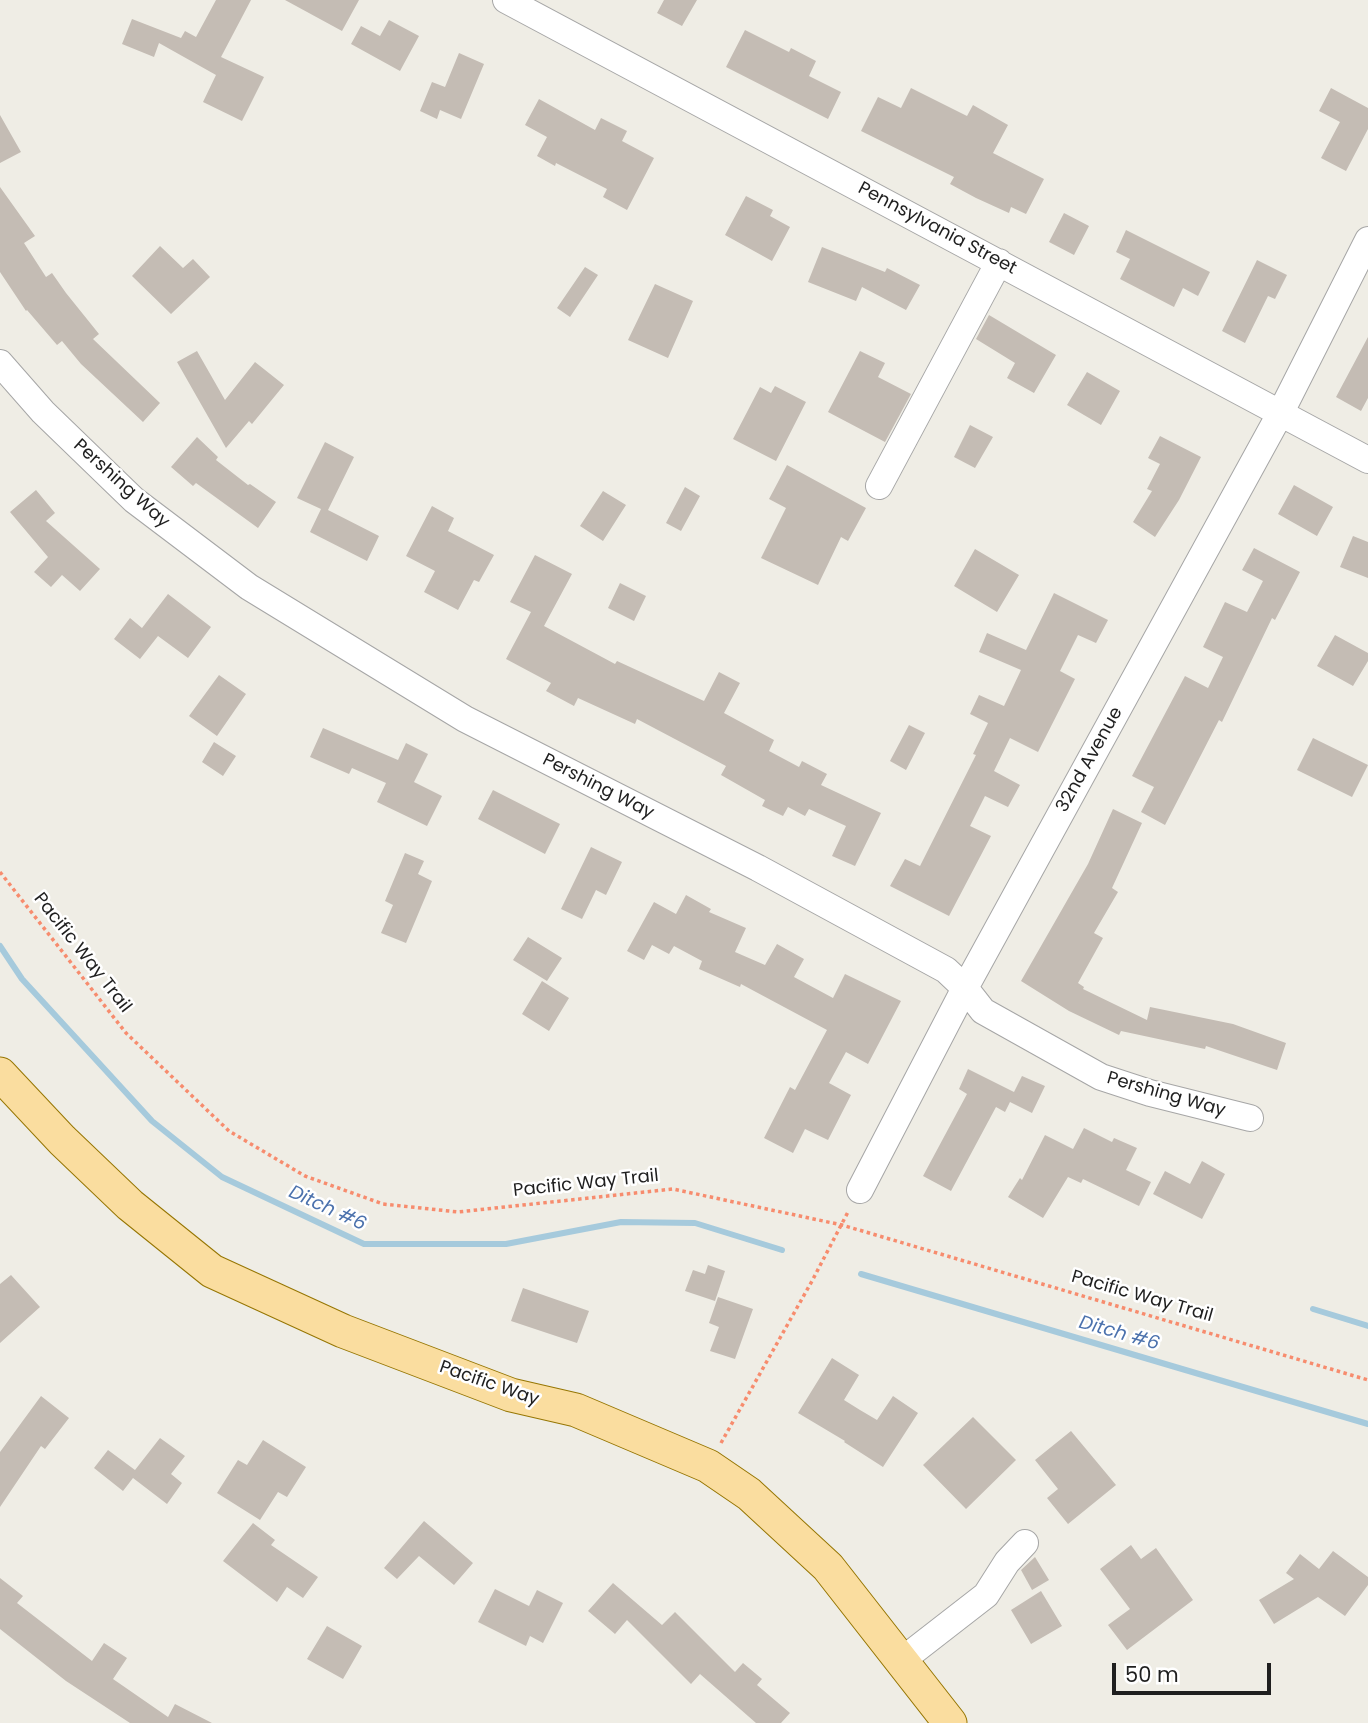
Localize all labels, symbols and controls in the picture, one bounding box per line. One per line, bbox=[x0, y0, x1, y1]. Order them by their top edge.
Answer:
street label: Pennsylvania Street bbox=[854, 178, 1020, 280]
street label: Pershing Way bbox=[68, 435, 174, 533]
street label: 32nd Avenue bbox=[1052, 704, 1128, 816]
street label: Pershing Way bbox=[539, 750, 657, 824]
street label: Pacific Way Trail bbox=[28, 889, 136, 1017]
street label: Pershing Way bbox=[1104, 1068, 1228, 1122]
street label: Pacific Way Trail bbox=[512, 1166, 660, 1202]
water label: Ditch #6 bbox=[285, 1181, 369, 1237]
street label: Pacific Way Trail bbox=[1069, 1266, 1215, 1328]
water label: Ditch #6 bbox=[1076, 1312, 1162, 1356]
street label: Pacific Way bbox=[436, 1357, 542, 1411]
scale bar bbox=[1116, 1650, 1275, 1694]
text: 50 m bbox=[1125, 1660, 1179, 1689]

